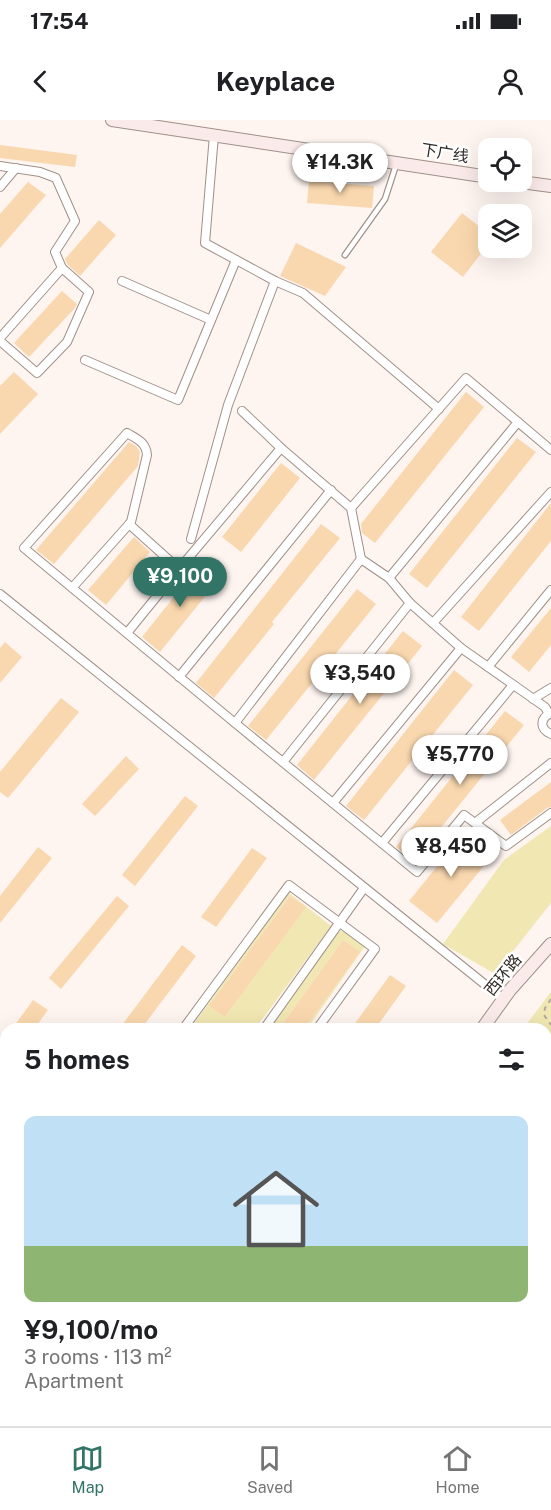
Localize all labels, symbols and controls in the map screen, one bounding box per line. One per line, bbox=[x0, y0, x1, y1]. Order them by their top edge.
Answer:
text: 17:54 bbox=[30, 8, 88, 34]
icon: back bbox=[24, 65, 57, 98]
text: Keyplace bbox=[216, 65, 335, 97]
icon: person bbox=[494, 65, 527, 98]
map controls bbox=[478, 138, 532, 258]
button: locate bbox=[478, 138, 532, 192]
street label: 下广线 bbox=[420, 140, 470, 166]
pin: ¥14.3K bbox=[291, 143, 389, 194]
text: ¥14.3K bbox=[306, 150, 374, 174]
button: layers bbox=[478, 204, 532, 258]
pin: ¥9,100 bbox=[131, 557, 229, 608]
text: ¥9,100 bbox=[147, 564, 213, 588]
pin: ¥3,540 bbox=[311, 654, 409, 705]
text: ¥3,540 bbox=[324, 661, 396, 685]
pin: ¥5,770 bbox=[411, 735, 509, 786]
text: ¥5,770 bbox=[426, 742, 494, 766]
pin: ¥8,450 bbox=[402, 827, 500, 878]
text: ¥8,450 bbox=[415, 834, 487, 858]
street label: 西环路 bbox=[481, 950, 525, 1000]
icon: filters bbox=[495, 1043, 528, 1076]
text: 5 homes bbox=[24, 1044, 130, 1075]
icon: home bbox=[222, 1155, 330, 1263]
text: ¥9,100/mo bbox=[24, 1314, 158, 1345]
text: 3 rooms · 113 m² bbox=[24, 1345, 172, 1369]
text: Apartment bbox=[24, 1369, 124, 1393]
tab: Map bbox=[71, 1442, 104, 1497]
tab: Saved bbox=[247, 1442, 293, 1497]
tab: Home bbox=[436, 1442, 480, 1497]

